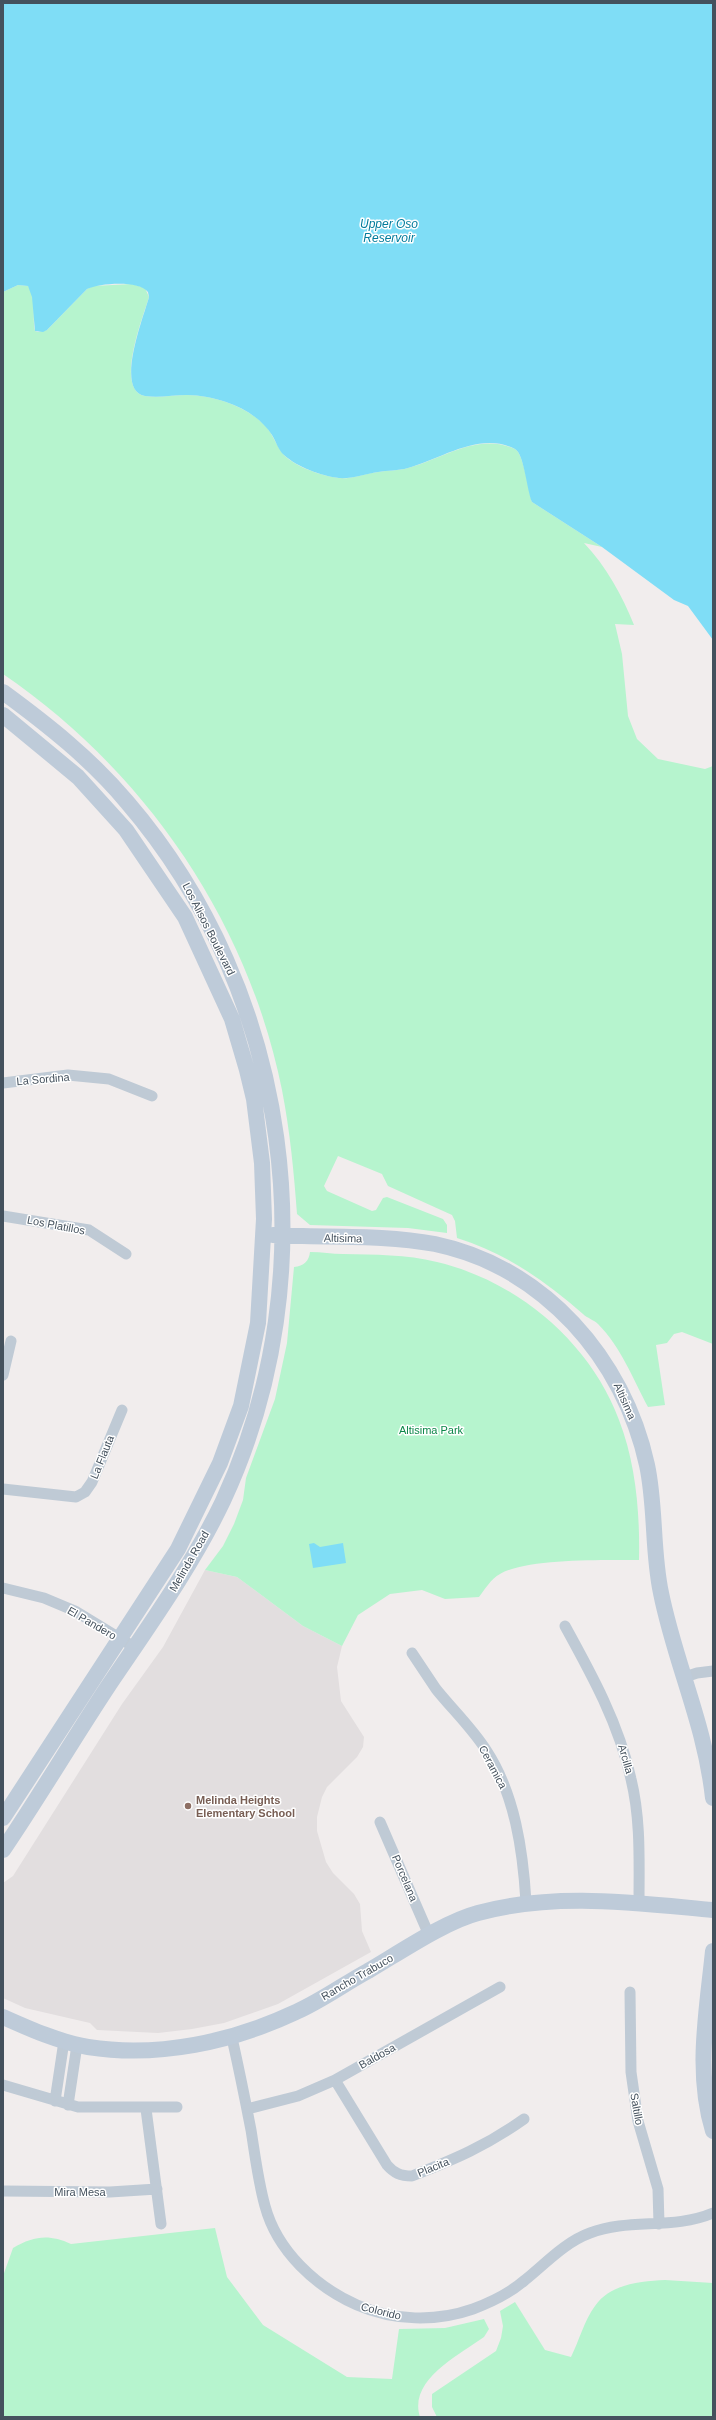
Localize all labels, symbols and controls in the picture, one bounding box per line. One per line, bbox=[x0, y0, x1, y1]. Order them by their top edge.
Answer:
water label: Upper Oso Reservoir bbox=[360, 217, 418, 245]
street label: Los Alisos Boulevard bbox=[180, 881, 238, 977]
street label: La Sordina bbox=[16, 1071, 71, 1087]
street label: Los Platillos bbox=[26, 1214, 86, 1237]
street label: Altisima bbox=[324, 1232, 363, 1244]
street label: Altisima bbox=[612, 1381, 639, 1422]
park label: Altisima Park bbox=[399, 1424, 464, 1436]
street label: La Flauta bbox=[88, 1433, 116, 1481]
street label: Melinda Road bbox=[167, 1529, 211, 1593]
street label: El Pandero bbox=[65, 1604, 119, 1642]
street label: Ceramica bbox=[477, 1743, 510, 1791]
street label: Arcilla bbox=[616, 1743, 636, 1776]
place label: Melinda Heights Elementary School bbox=[196, 1794, 295, 1819]
marker: Melinda Heights Elementary School bbox=[183, 1801, 193, 1811]
street label: Porcelana bbox=[390, 1853, 421, 1904]
street label: Rancho Trabuco bbox=[319, 1952, 395, 2002]
street label: Baldosa bbox=[357, 2041, 398, 2071]
street label: Saltillo bbox=[628, 2092, 646, 2126]
street label: Placita bbox=[415, 2155, 451, 2179]
street label: Mira Mesa bbox=[54, 2186, 107, 2198]
street label: Colorido bbox=[360, 2300, 402, 2322]

